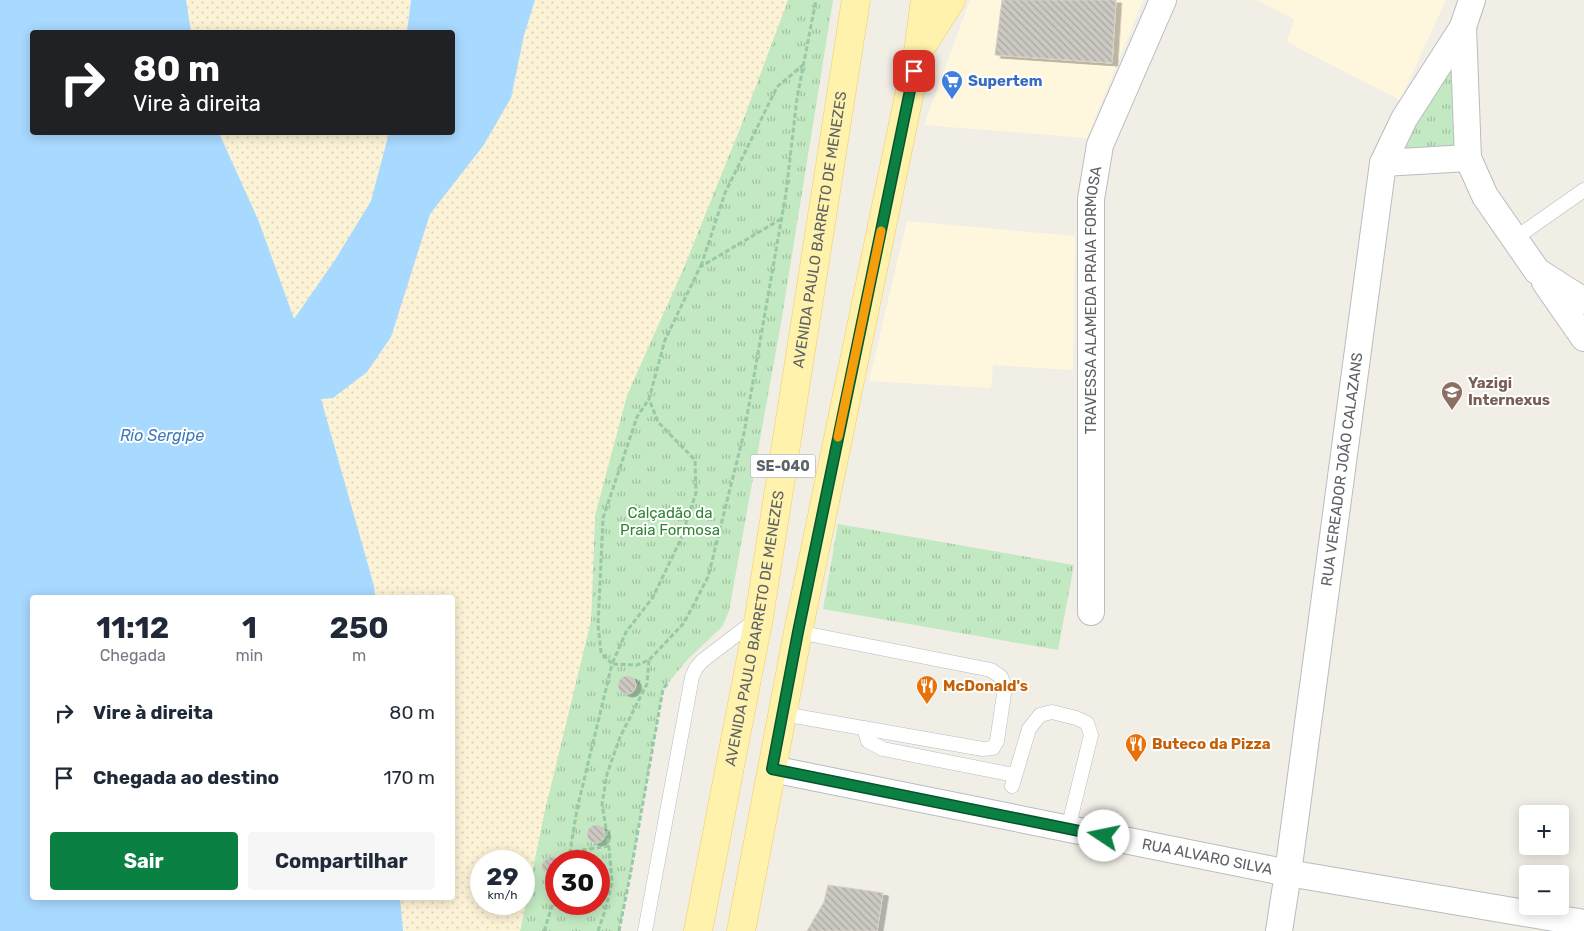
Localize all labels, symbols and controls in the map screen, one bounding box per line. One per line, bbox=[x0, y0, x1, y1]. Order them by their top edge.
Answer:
text: 80 m bbox=[133, 48, 220, 90]
icon: right bbox=[50, 50, 115, 115]
pin bbox=[893, 50, 935, 92]
icon: arrive bbox=[900, 57, 928, 85]
supermarket icon: Supertem bbox=[940, 69, 964, 100]
place label: Supertem bbox=[968, 72, 1042, 90]
text: Vire à direita bbox=[133, 90, 261, 117]
street label: AVENIDA PAULO BARRETO DE MENEZES bbox=[789, 90, 851, 369]
street label: TRAVESSA ALAMEDA PRAIA FORMOSA bbox=[1082, 165, 1105, 434]
street label: RUA VEREADOR JOÃO CALAZANS bbox=[1317, 351, 1367, 587]
place label: Yazigi Internexus bbox=[1468, 374, 1550, 409]
school or university icon: Yazigi Internexus bbox=[1440, 380, 1464, 411]
water label: Rio Sergipe bbox=[120, 426, 204, 445]
road number: SE-040 bbox=[750, 454, 816, 478]
street label: AVENIDA PAULO BARRETO DE MENEZES bbox=[721, 489, 788, 768]
park label: Calçadão da Praia Formosa bbox=[620, 504, 720, 539]
text: 11:12 bbox=[96, 610, 169, 646]
text: 1 bbox=[242, 610, 257, 646]
text: 250 bbox=[329, 610, 389, 646]
text: Chegada bbox=[100, 646, 166, 665]
text: min bbox=[235, 646, 263, 665]
text: m bbox=[352, 646, 366, 665]
restaurant icon: McDonald's bbox=[915, 674, 939, 705]
place label: McDonald's bbox=[943, 677, 1028, 695]
icon: right bbox=[50, 699, 78, 727]
text: Vire à direita bbox=[93, 701, 213, 724]
text: 80 m bbox=[389, 701, 435, 724]
restaurant icon: Buteco da Pizza bbox=[1124, 732, 1148, 763]
place label: Buteco da Pizza bbox=[1152, 735, 1271, 753]
icon: arrive bbox=[50, 764, 78, 792]
text: Chegada ao destino bbox=[93, 766, 279, 789]
text: 170 m bbox=[384, 766, 435, 789]
map controls bbox=[1519, 805, 1569, 915]
button: + bbox=[1519, 805, 1569, 855]
position arrow bbox=[1077, 809, 1129, 861]
button: Sair bbox=[50, 832, 238, 890]
button: Compartilhar bbox=[248, 832, 435, 890]
street label: RUA ALVARO SILVA bbox=[1140, 835, 1274, 879]
speed limit sign: 30 bbox=[545, 850, 610, 915]
text: 29 bbox=[486, 862, 519, 891]
button: − bbox=[1519, 865, 1569, 915]
text: km/h bbox=[488, 888, 517, 902]

